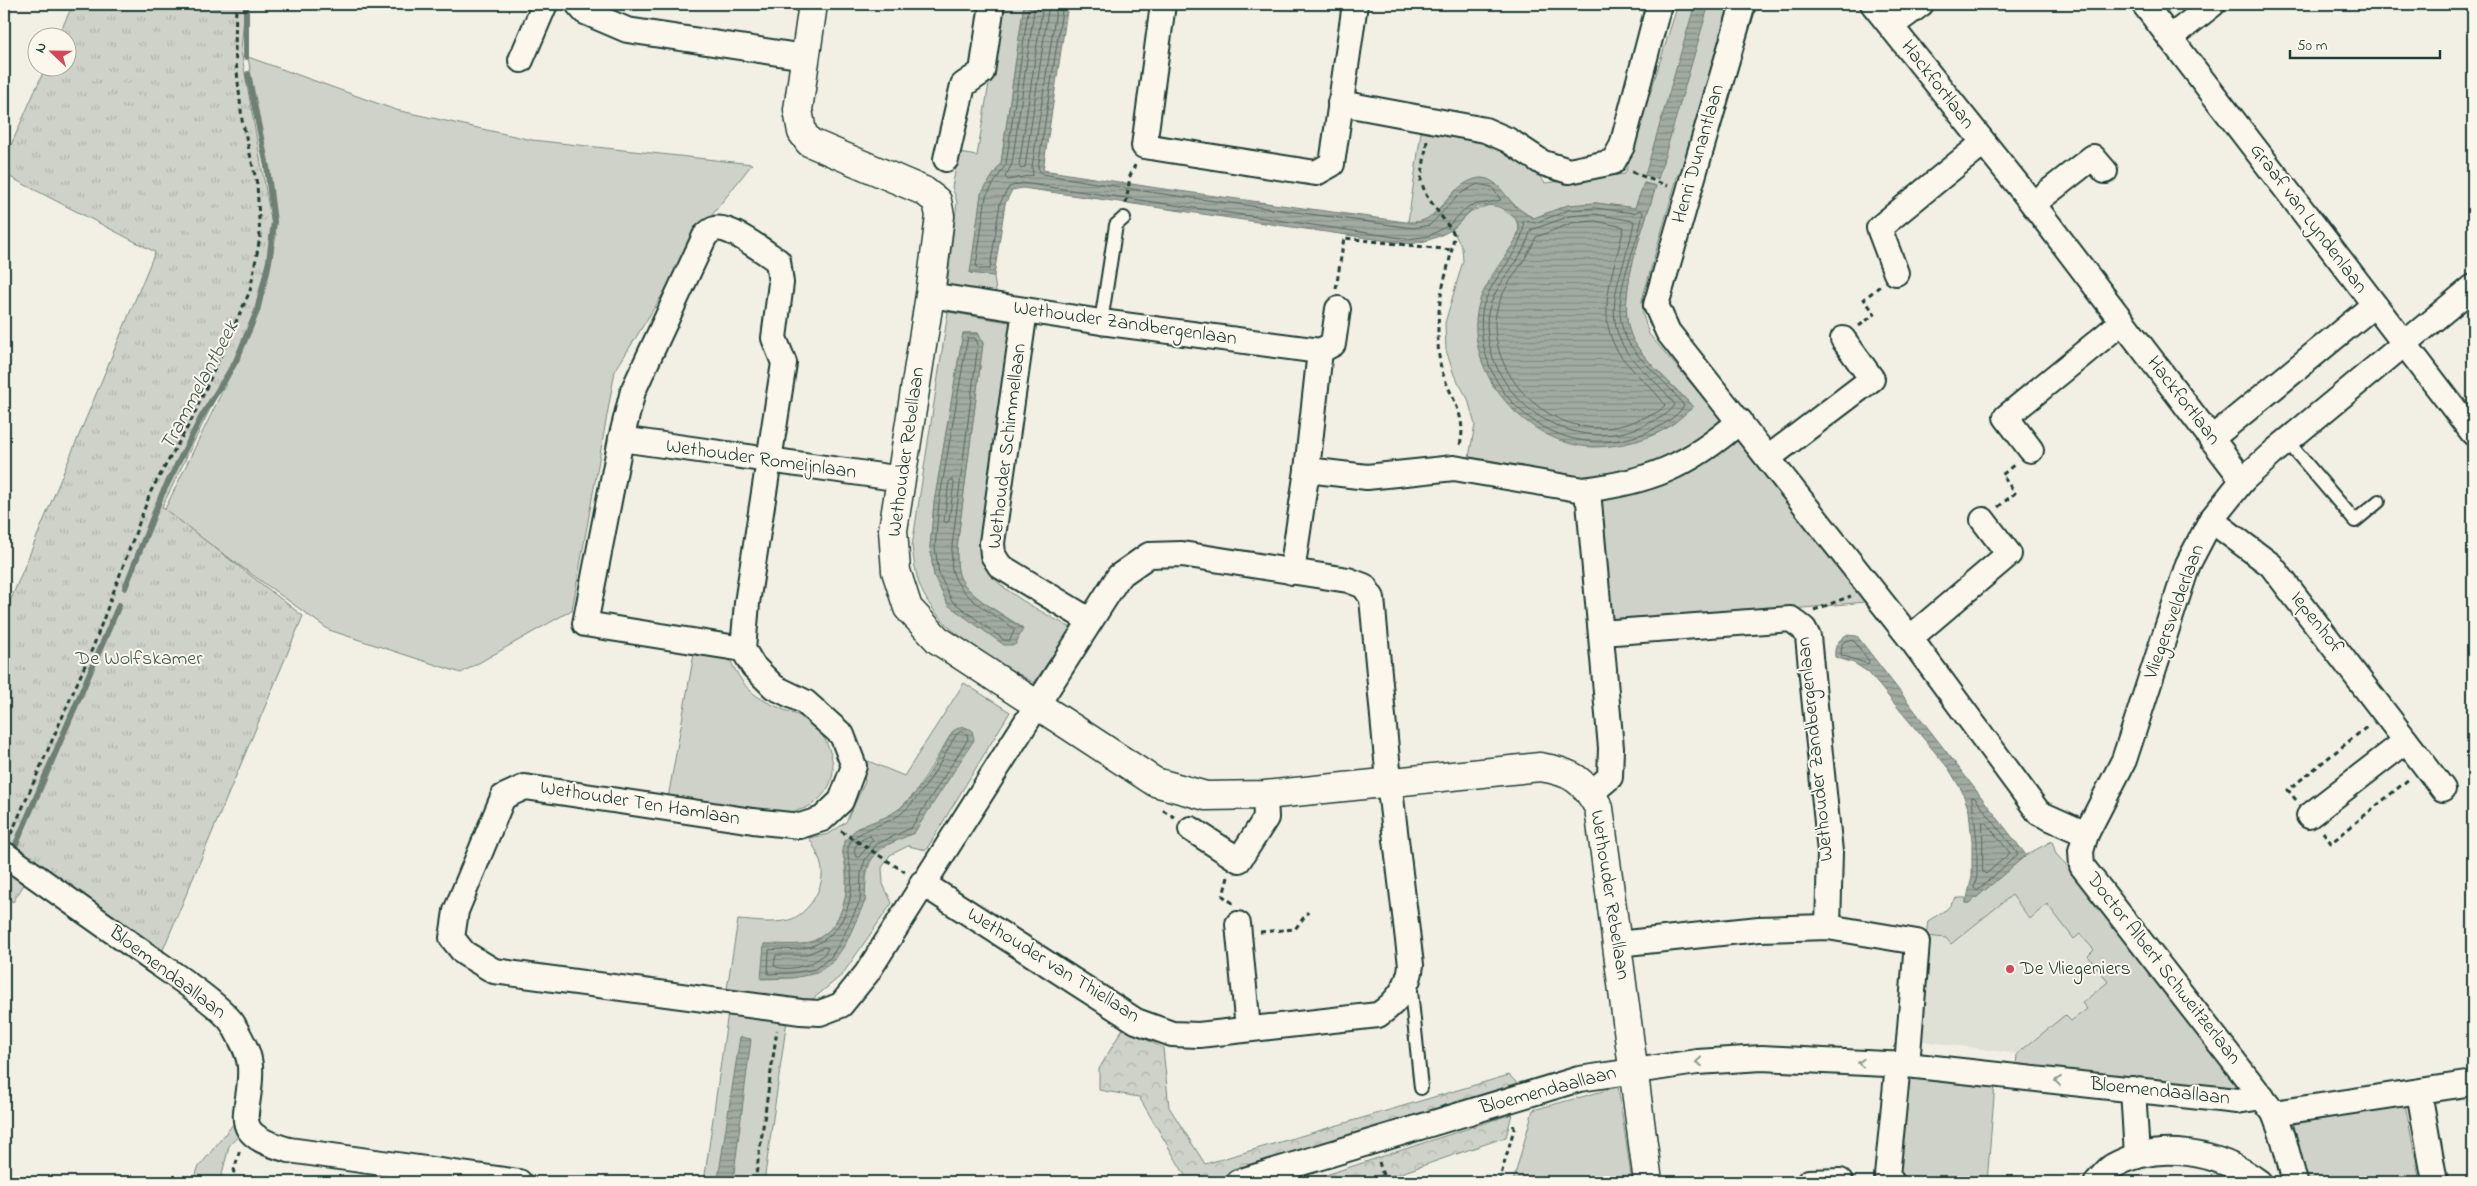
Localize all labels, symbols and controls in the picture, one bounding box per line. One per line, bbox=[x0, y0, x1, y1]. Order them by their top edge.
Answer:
north arrow bbox=[28, 28, 78, 78]
scale bar bbox=[2290, 28, 2440, 60]
street label: Hackfortlaan bbox=[1893, 34, 1981, 136]
text: 50 m bbox=[2297, 35, 2328, 57]
text: N bbox=[30, 39, 53, 56]
street label: Henri Dunantlaan bbox=[1665, 81, 1733, 227]
street label: Graaf van Lyndenlaan bbox=[2242, 138, 2374, 300]
street label: Wethouder Zandbergenlaan bbox=[1011, 294, 1239, 355]
water label: Trammelantbeek bbox=[153, 315, 247, 456]
street label: Wethouder Schimmellaan bbox=[981, 341, 1035, 550]
street label: Hackfortlaan bbox=[2139, 350, 2227, 452]
street label: Wethouder Rebellaan bbox=[881, 365, 933, 539]
street label: Wethouder Romeijnlaan bbox=[664, 432, 858, 488]
street label: Vliegersvelderlaan bbox=[2137, 540, 2214, 685]
street label: Iepenhof bbox=[2282, 585, 2350, 661]
street label: Wethouder Zandbergenlaan bbox=[1790, 635, 1843, 863]
park label: De Wolfskamer bbox=[75, 645, 203, 674]
street label: Wethouder Ten Hamlaan bbox=[538, 774, 742, 834]
street label: Wethouder Rebellaan bbox=[1581, 808, 1637, 982]
street label: Doctor Albert Schweitzerlaan bbox=[2078, 866, 2248, 1072]
street label: Wethouder van Thiellaan bbox=[961, 901, 1145, 1031]
street label: Bloemendaallaan bbox=[101, 919, 232, 1027]
place label: De Vliegeniers bbox=[2019, 955, 2131, 985]
marker: De Vliegeniers bbox=[2004, 963, 2016, 975]
one-way arrow bbox=[1695, 1057, 1703, 1068]
one-way arrow bbox=[1857, 1057, 1865, 1068]
street label: Bloemendaallaan bbox=[1476, 1059, 1620, 1123]
street label: Bloemendaallaan bbox=[2088, 1070, 2231, 1114]
one-way arrow bbox=[2053, 1076, 2061, 1087]

